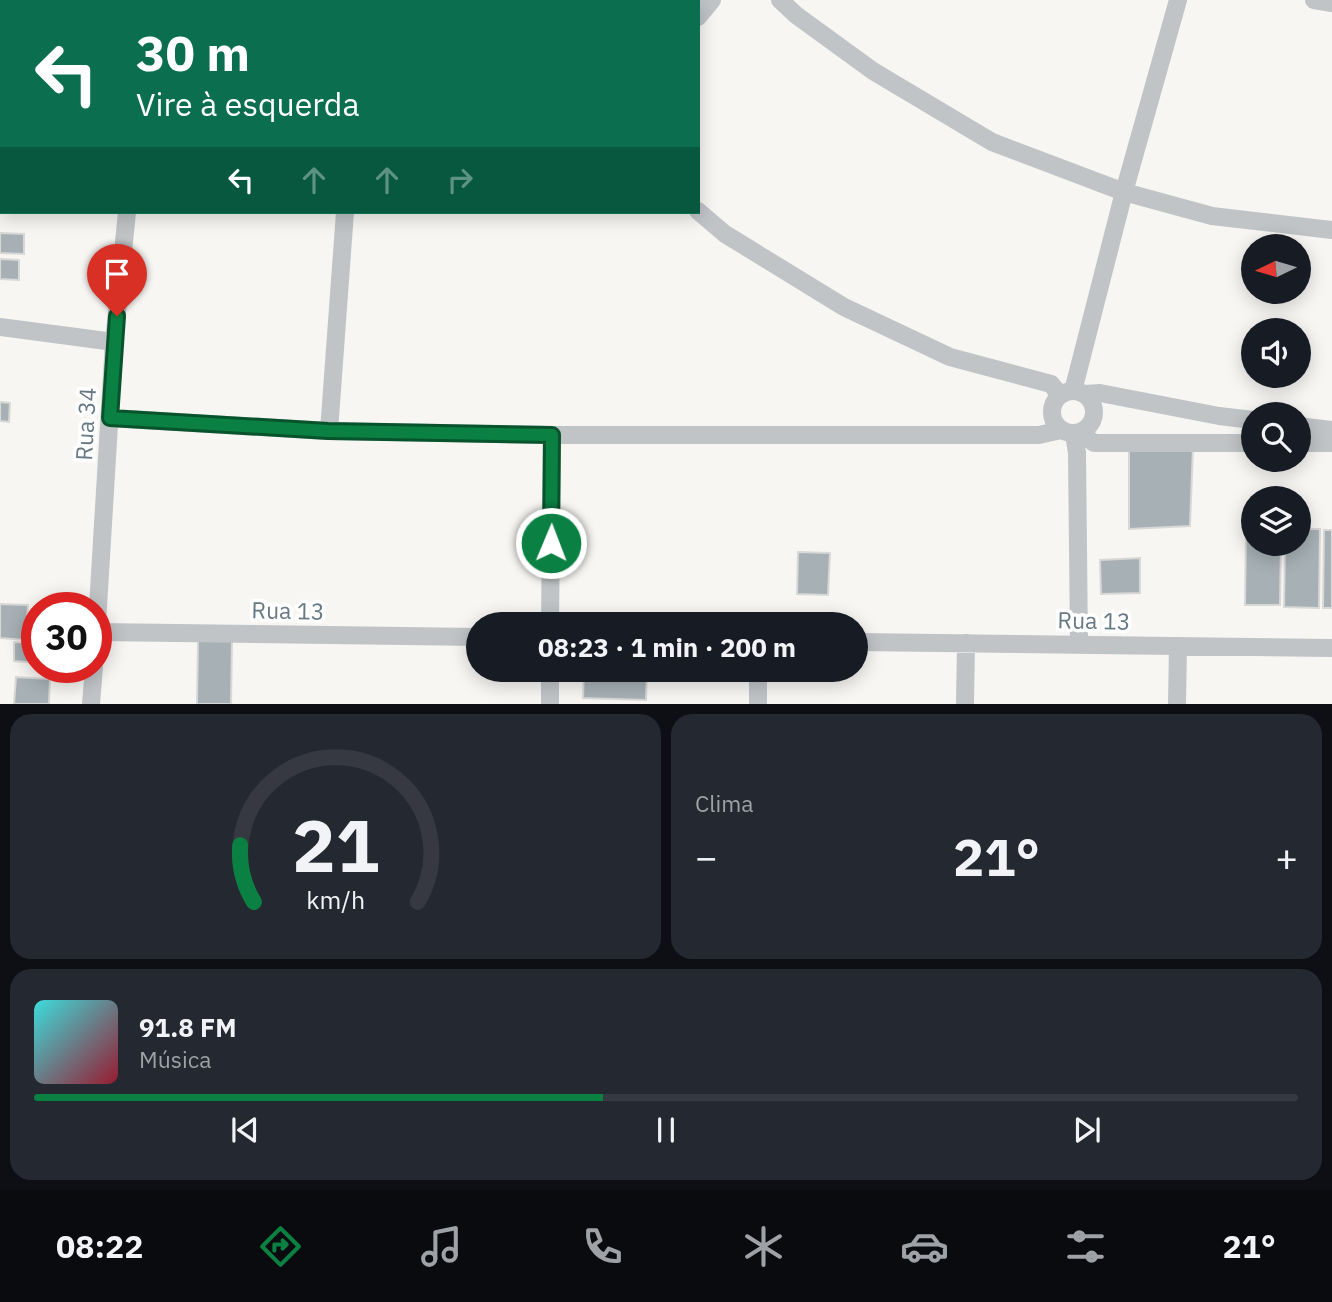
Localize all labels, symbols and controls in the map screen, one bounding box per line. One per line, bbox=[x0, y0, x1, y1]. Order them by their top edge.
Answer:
text: 30 m bbox=[136, 21, 250, 84]
icon: left bbox=[21, 28, 112, 119]
text: Vire à esquerda bbox=[136, 83, 360, 125]
icon: left bbox=[222, 161, 260, 199]
icon: ahead bbox=[295, 161, 333, 199]
icon: ahead bbox=[368, 161, 406, 199]
icon: right bbox=[441, 161, 479, 199]
north arrow bbox=[1241, 234, 1311, 304]
map controls bbox=[1241, 234, 1311, 556]
pin bbox=[87, 244, 147, 316]
icon: arrive bbox=[98, 255, 136, 293]
button: sound bbox=[1241, 318, 1311, 388]
street label: Rua 34 bbox=[68, 387, 102, 461]
button: search bbox=[1241, 402, 1311, 472]
button: layers bbox=[1241, 486, 1311, 556]
position arrow bbox=[514, 506, 588, 580]
speed limit sign: 30 bbox=[21, 592, 112, 683]
street label: Rua 13 bbox=[251, 594, 325, 626]
street label: Rua 13 bbox=[1057, 604, 1131, 636]
text: 08:23 · 1 min · 200 m bbox=[538, 630, 796, 664]
text: Clima bbox=[695, 788, 754, 818]
text: 21 bbox=[292, 798, 379, 893]
text: 21° bbox=[953, 823, 1040, 890]
text: − bbox=[695, 832, 718, 881]
text: + bbox=[1275, 832, 1298, 881]
text: km/h bbox=[306, 883, 365, 916]
text: 91.8 FM bbox=[139, 1010, 237, 1044]
text: Música bbox=[139, 1044, 212, 1074]
icon: previous bbox=[226, 1111, 264, 1149]
icon: pause bbox=[647, 1111, 685, 1149]
icon: next bbox=[1068, 1111, 1106, 1149]
icon: directions bbox=[256, 1222, 305, 1271]
icon: music bbox=[417, 1222, 466, 1271]
icon: phone bbox=[578, 1222, 627, 1271]
icon: climate bbox=[739, 1222, 788, 1271]
icon: car bbox=[900, 1222, 949, 1271]
icon: filters bbox=[1061, 1222, 1110, 1271]
text: 08:22 bbox=[56, 1225, 143, 1267]
text: 21° bbox=[1222, 1225, 1276, 1267]

